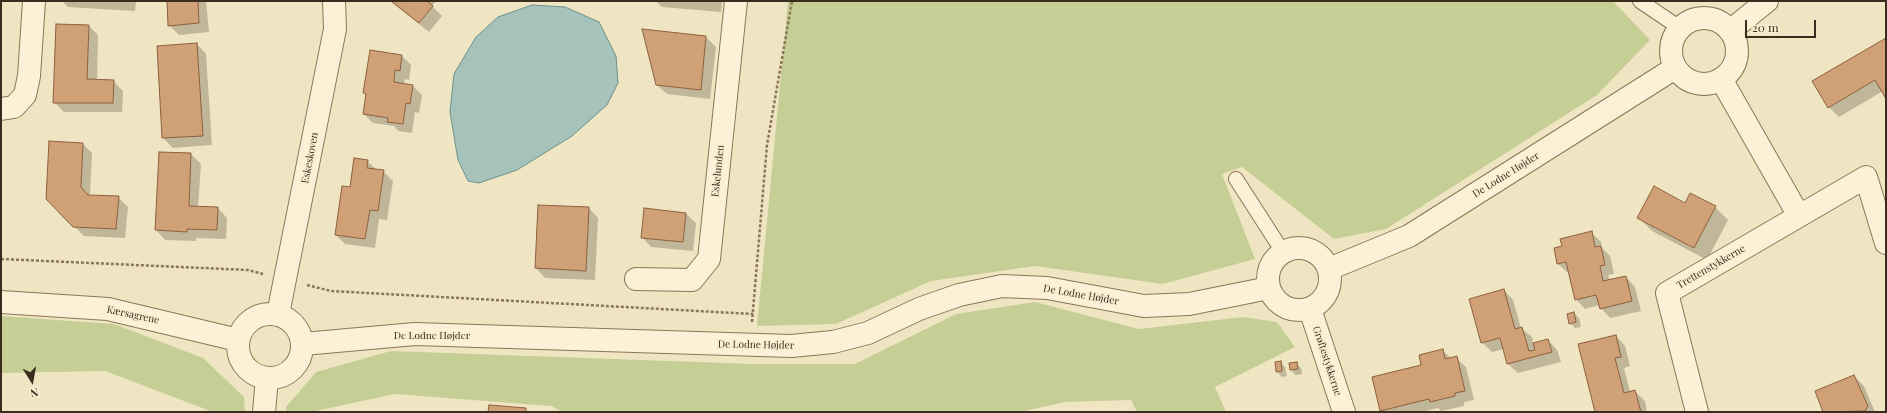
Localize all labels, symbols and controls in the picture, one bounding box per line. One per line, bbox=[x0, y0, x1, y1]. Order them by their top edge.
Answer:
scale bar bbox=[1747, 12, 1818, 38]
text: 20 m bbox=[1752, 19, 1779, 35]
street label: Eskeskoven bbox=[299, 131, 321, 185]
street label: Eskelunden bbox=[709, 144, 727, 198]
street label: De Lodne Højder bbox=[1470, 150, 1542, 200]
street label: Trettenstykkerne bbox=[1675, 243, 1747, 291]
street label: De Lodne Højder bbox=[1042, 282, 1120, 308]
street label: Kærsagrene bbox=[106, 304, 160, 326]
street label: Grøftestykkerne bbox=[1310, 325, 1344, 397]
street label: De Lodne Højder bbox=[394, 330, 470, 342]
street label: De Lodne Højder bbox=[718, 338, 794, 352]
north arrow bbox=[12, 361, 52, 401]
text: N bbox=[29, 385, 40, 401]

